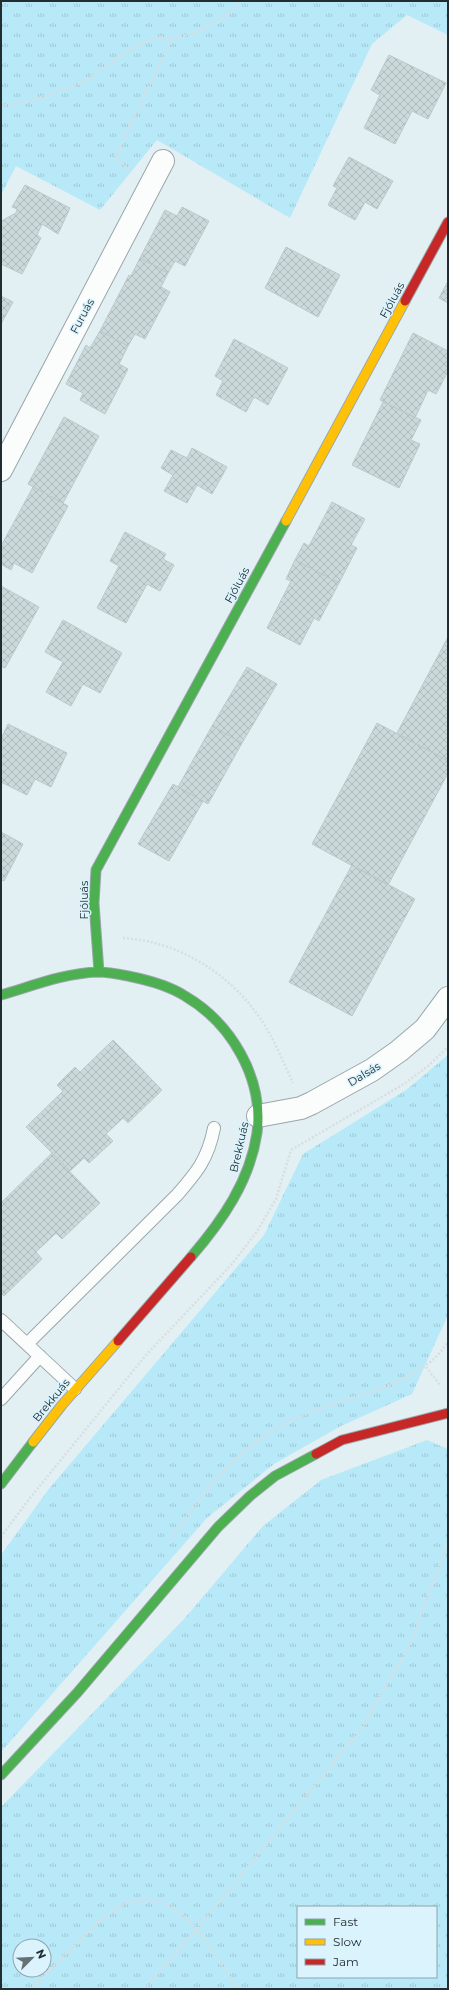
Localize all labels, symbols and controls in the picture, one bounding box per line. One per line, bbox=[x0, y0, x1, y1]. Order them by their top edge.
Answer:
street label: Fjóluás bbox=[376, 279, 408, 320]
street label: Furuás bbox=[67, 295, 97, 336]
street label: Fjóluás bbox=[221, 564, 253, 605]
street label: Fjóluás bbox=[77, 880, 91, 919]
street label: Dalsás bbox=[345, 1058, 383, 1089]
street label: Brekkuás bbox=[226, 1120, 252, 1174]
street label: Brekkuás bbox=[29, 1375, 73, 1424]
legend bbox=[297, 1906, 437, 1978]
text: Fast bbox=[333, 1914, 358, 1929]
text: Slow bbox=[333, 1934, 362, 1949]
north arrow bbox=[12, 1938, 52, 1978]
text: N bbox=[33, 1947, 49, 1961]
text: Jam bbox=[332, 1954, 359, 1969]

